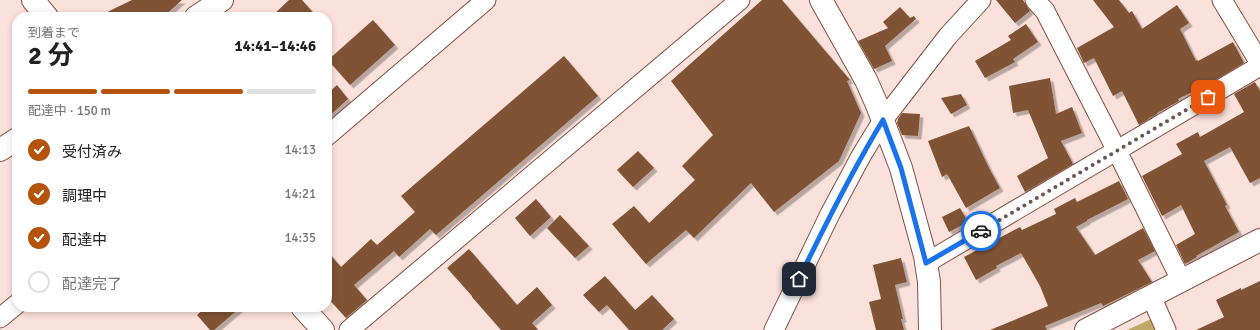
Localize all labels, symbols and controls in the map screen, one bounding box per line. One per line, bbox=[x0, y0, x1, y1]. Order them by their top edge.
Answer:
text: 到着まで bbox=[28, 25, 80, 41]
text: 14:41–14:46 bbox=[235, 37, 316, 55]
text: 2 分 bbox=[28, 40, 74, 72]
pin bbox=[1191, 80, 1225, 114]
icon: bag bbox=[1197, 86, 1219, 108]
text: 配達中 · 150 m bbox=[28, 103, 111, 119]
icon: check bbox=[28, 139, 50, 161]
text: 14:13 bbox=[284, 142, 316, 158]
text: 受付済み bbox=[62, 143, 122, 161]
icon: check bbox=[28, 183, 50, 205]
text: 14:21 bbox=[284, 186, 316, 202]
text: 調理中 bbox=[62, 187, 107, 205]
courier bbox=[961, 211, 1001, 251]
icon: car bbox=[970, 220, 992, 242]
icon: check bbox=[28, 227, 50, 249]
text: 14:35 bbox=[284, 230, 316, 246]
text: 配達中 bbox=[62, 231, 107, 249]
pin bbox=[782, 262, 816, 296]
icon: home bbox=[788, 268, 810, 290]
text: 配達完了 bbox=[62, 275, 122, 293]

